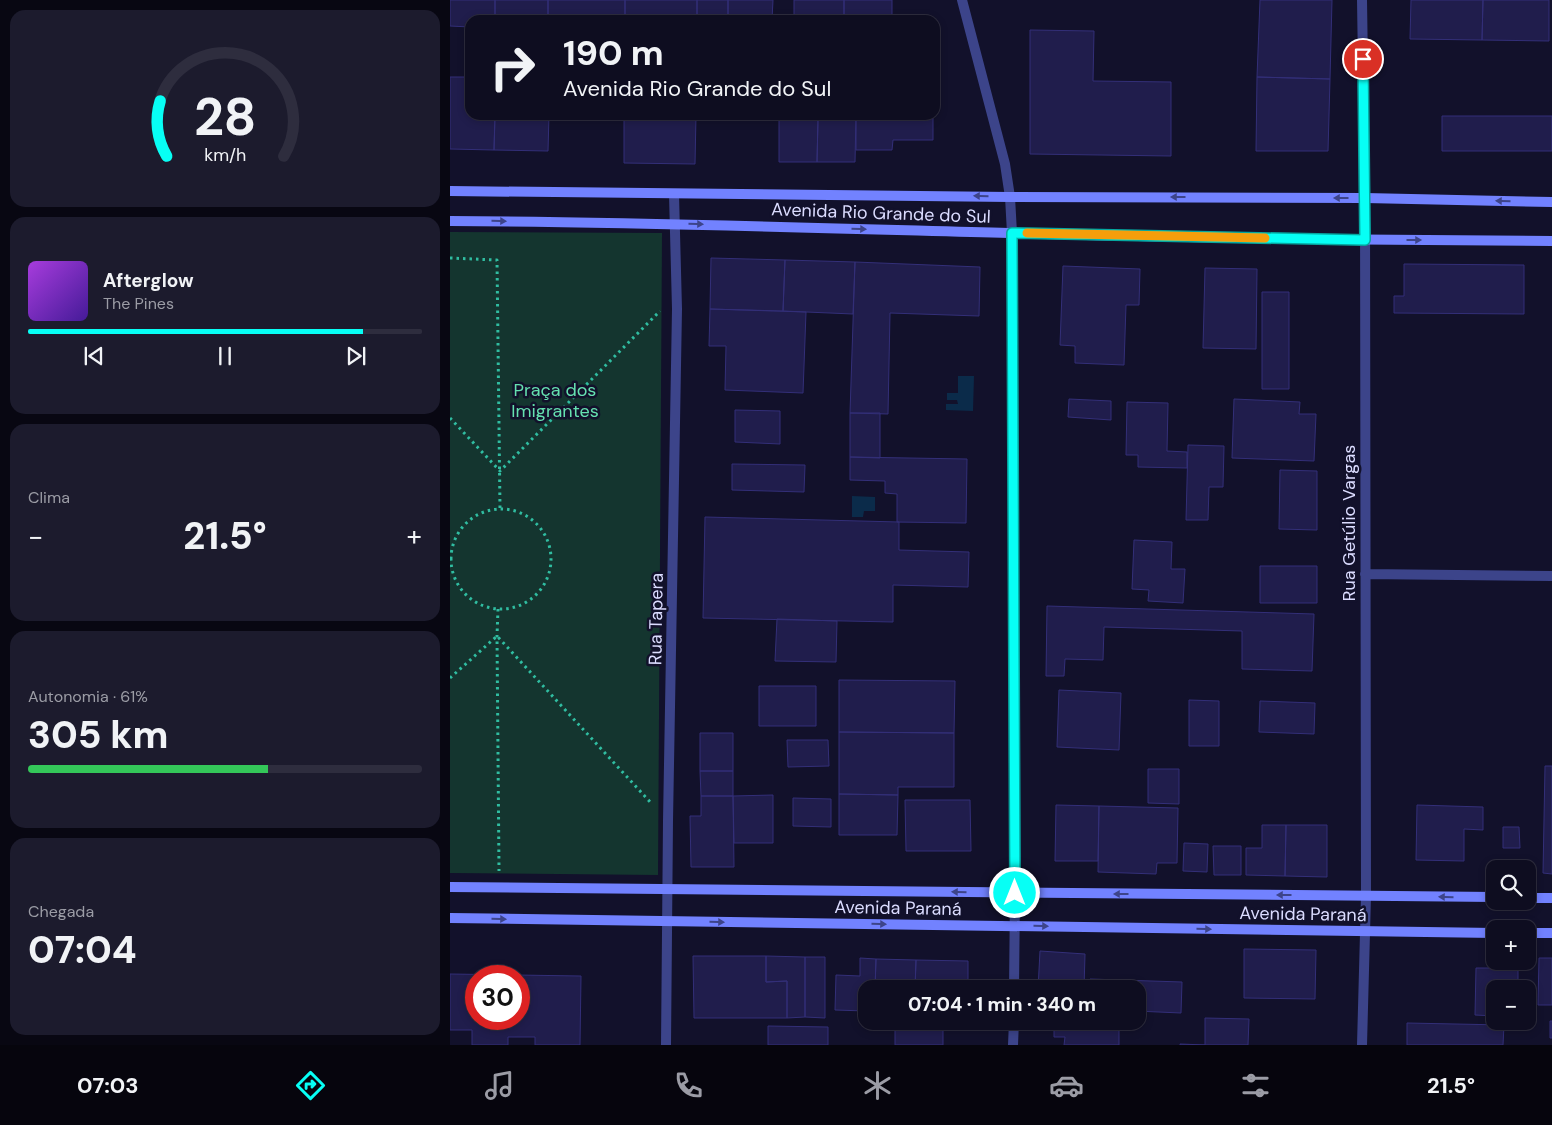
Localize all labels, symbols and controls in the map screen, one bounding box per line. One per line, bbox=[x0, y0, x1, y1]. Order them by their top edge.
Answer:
text: 190 m bbox=[563, 30, 664, 76]
icon: right bbox=[480, 35, 545, 100]
pin bbox=[1342, 38, 1384, 80]
icon: arrive bbox=[1349, 45, 1377, 73]
text: Avenida Rio Grande do Sul bbox=[563, 74, 831, 103]
text: 28 bbox=[194, 83, 256, 151]
text: km/h bbox=[204, 143, 246, 167]
one-way arrow bbox=[973, 192, 989, 200]
one-way arrow bbox=[1170, 193, 1186, 201]
one-way arrow bbox=[1333, 194, 1349, 202]
street label: Avenida Rio Grande do Sul bbox=[771, 197, 991, 229]
one-way arrow bbox=[1495, 197, 1511, 205]
one-way arrow bbox=[491, 217, 507, 225]
one-way arrow bbox=[688, 221, 704, 229]
one-way arrow bbox=[851, 225, 867, 233]
one-way arrow bbox=[1406, 236, 1422, 244]
text: Afterglow bbox=[103, 268, 194, 293]
text: The Pines bbox=[103, 293, 174, 314]
icon: previous bbox=[80, 342, 108, 370]
icon: pause bbox=[211, 342, 239, 370]
icon: next bbox=[342, 342, 370, 370]
park label: Praça dos Imigrantes bbox=[511, 378, 599, 423]
street label: Rua Getúlio Vargas bbox=[1337, 445, 1361, 601]
text: Clima bbox=[28, 487, 70, 508]
text: 21.5° bbox=[183, 511, 267, 561]
text: − bbox=[28, 518, 43, 555]
text: + bbox=[407, 518, 422, 555]
street label: Rua Tapera bbox=[643, 573, 669, 665]
text: Autonomia · 61% bbox=[28, 686, 148, 707]
text: 305 km bbox=[28, 710, 169, 760]
map controls bbox=[1486, 860, 1536, 1030]
button: search bbox=[1486, 860, 1536, 910]
position arrow bbox=[988, 866, 1040, 918]
one-way arrow bbox=[951, 888, 967, 896]
one-way arrow bbox=[1113, 890, 1129, 898]
one-way arrow bbox=[1276, 891, 1292, 899]
one-way arrow bbox=[1438, 893, 1454, 901]
street label: Avenida Paraná bbox=[834, 895, 962, 921]
text: Chegada bbox=[28, 901, 94, 922]
street label: Avenida Paraná bbox=[1239, 901, 1367, 927]
one-way arrow bbox=[491, 915, 507, 923]
one-way arrow bbox=[709, 918, 725, 926]
one-way arrow bbox=[871, 920, 887, 928]
button: + bbox=[1486, 920, 1536, 970]
one-way arrow bbox=[1034, 923, 1050, 931]
text: 07:04 bbox=[28, 925, 137, 975]
one-way arrow bbox=[1196, 925, 1212, 933]
speed limit sign: 30 bbox=[465, 965, 530, 1030]
button: − bbox=[1486, 980, 1536, 1030]
text: 07:04 · 1 min · 340 m bbox=[908, 992, 1096, 1017]
icon: directions bbox=[293, 1068, 328, 1103]
icon: music bbox=[482, 1068, 517, 1103]
icon: phone bbox=[671, 1068, 706, 1103]
icon: climate bbox=[860, 1068, 895, 1103]
icon: car bbox=[1049, 1068, 1084, 1103]
icon: filters bbox=[1238, 1068, 1273, 1103]
text: 07:03 bbox=[77, 1071, 139, 1100]
text: 21.5° bbox=[1427, 1071, 1475, 1100]

